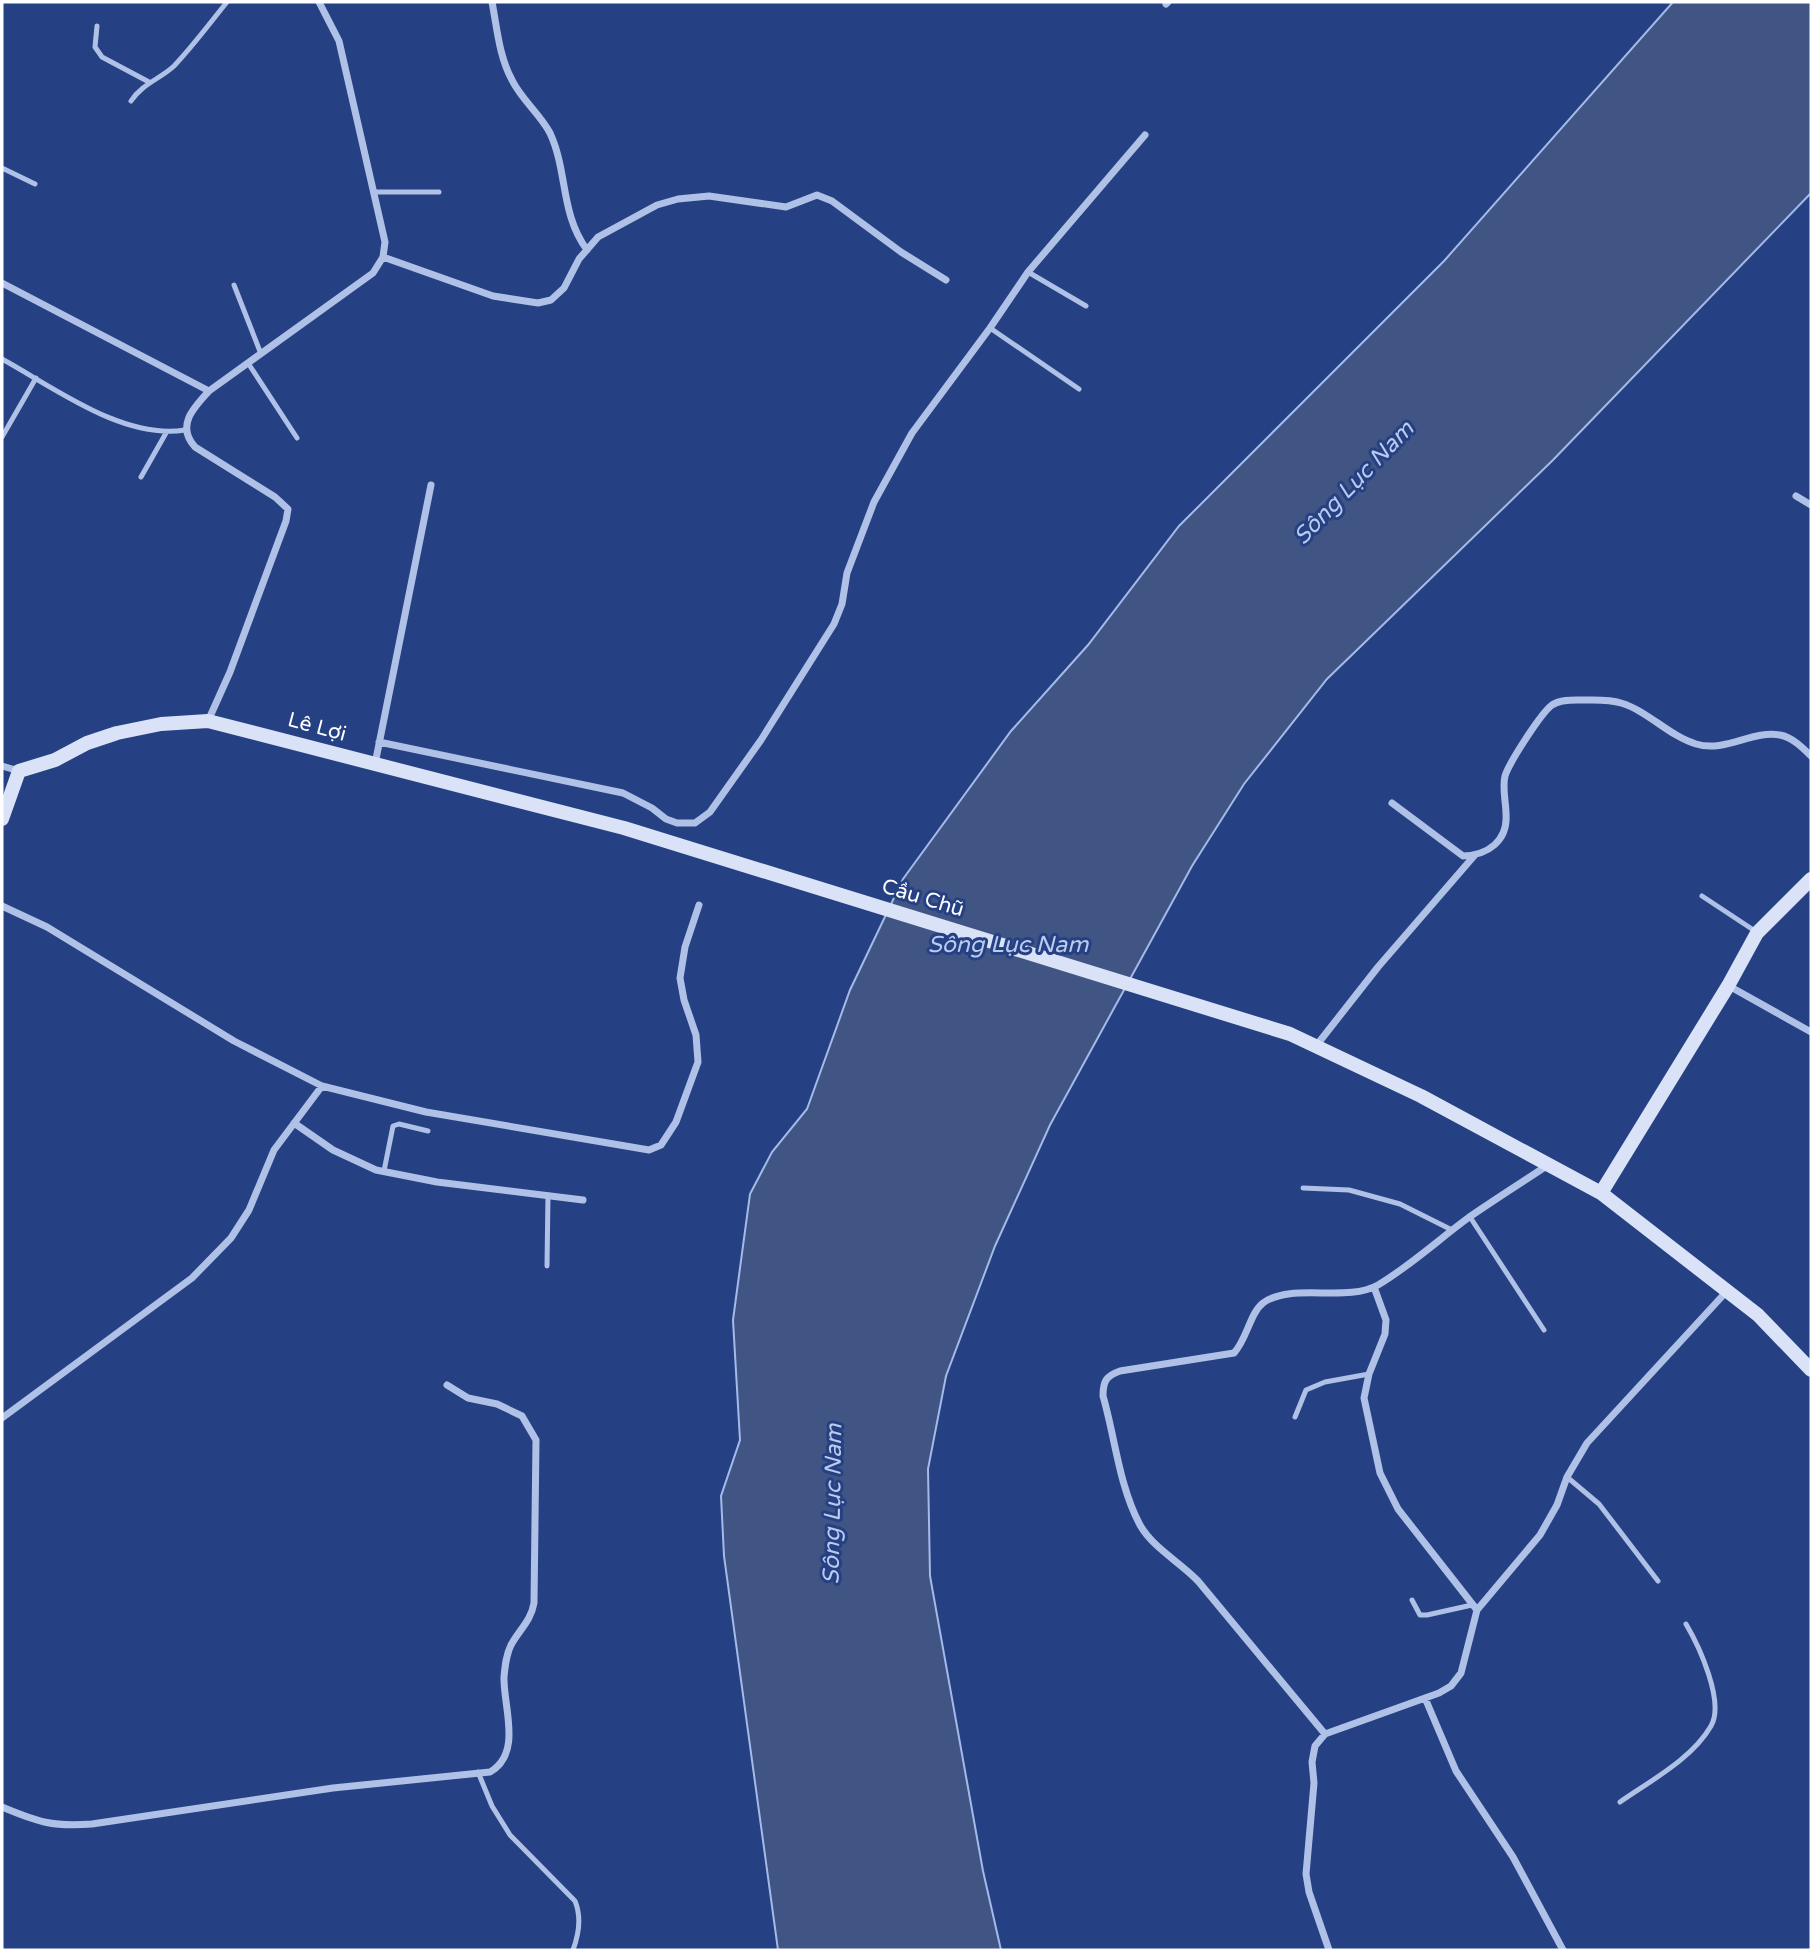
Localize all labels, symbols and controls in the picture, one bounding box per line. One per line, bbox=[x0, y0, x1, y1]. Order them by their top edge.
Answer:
water label: Sông Lục Nam bbox=[1288, 415, 1420, 551]
street label: Lê Lợi bbox=[285, 707, 349, 747]
street label: Cầu Chũ bbox=[879, 874, 967, 922]
water label: Sông Lục Nam bbox=[928, 931, 1089, 959]
water label: Sông Lục Nam bbox=[818, 1423, 848, 1585]

